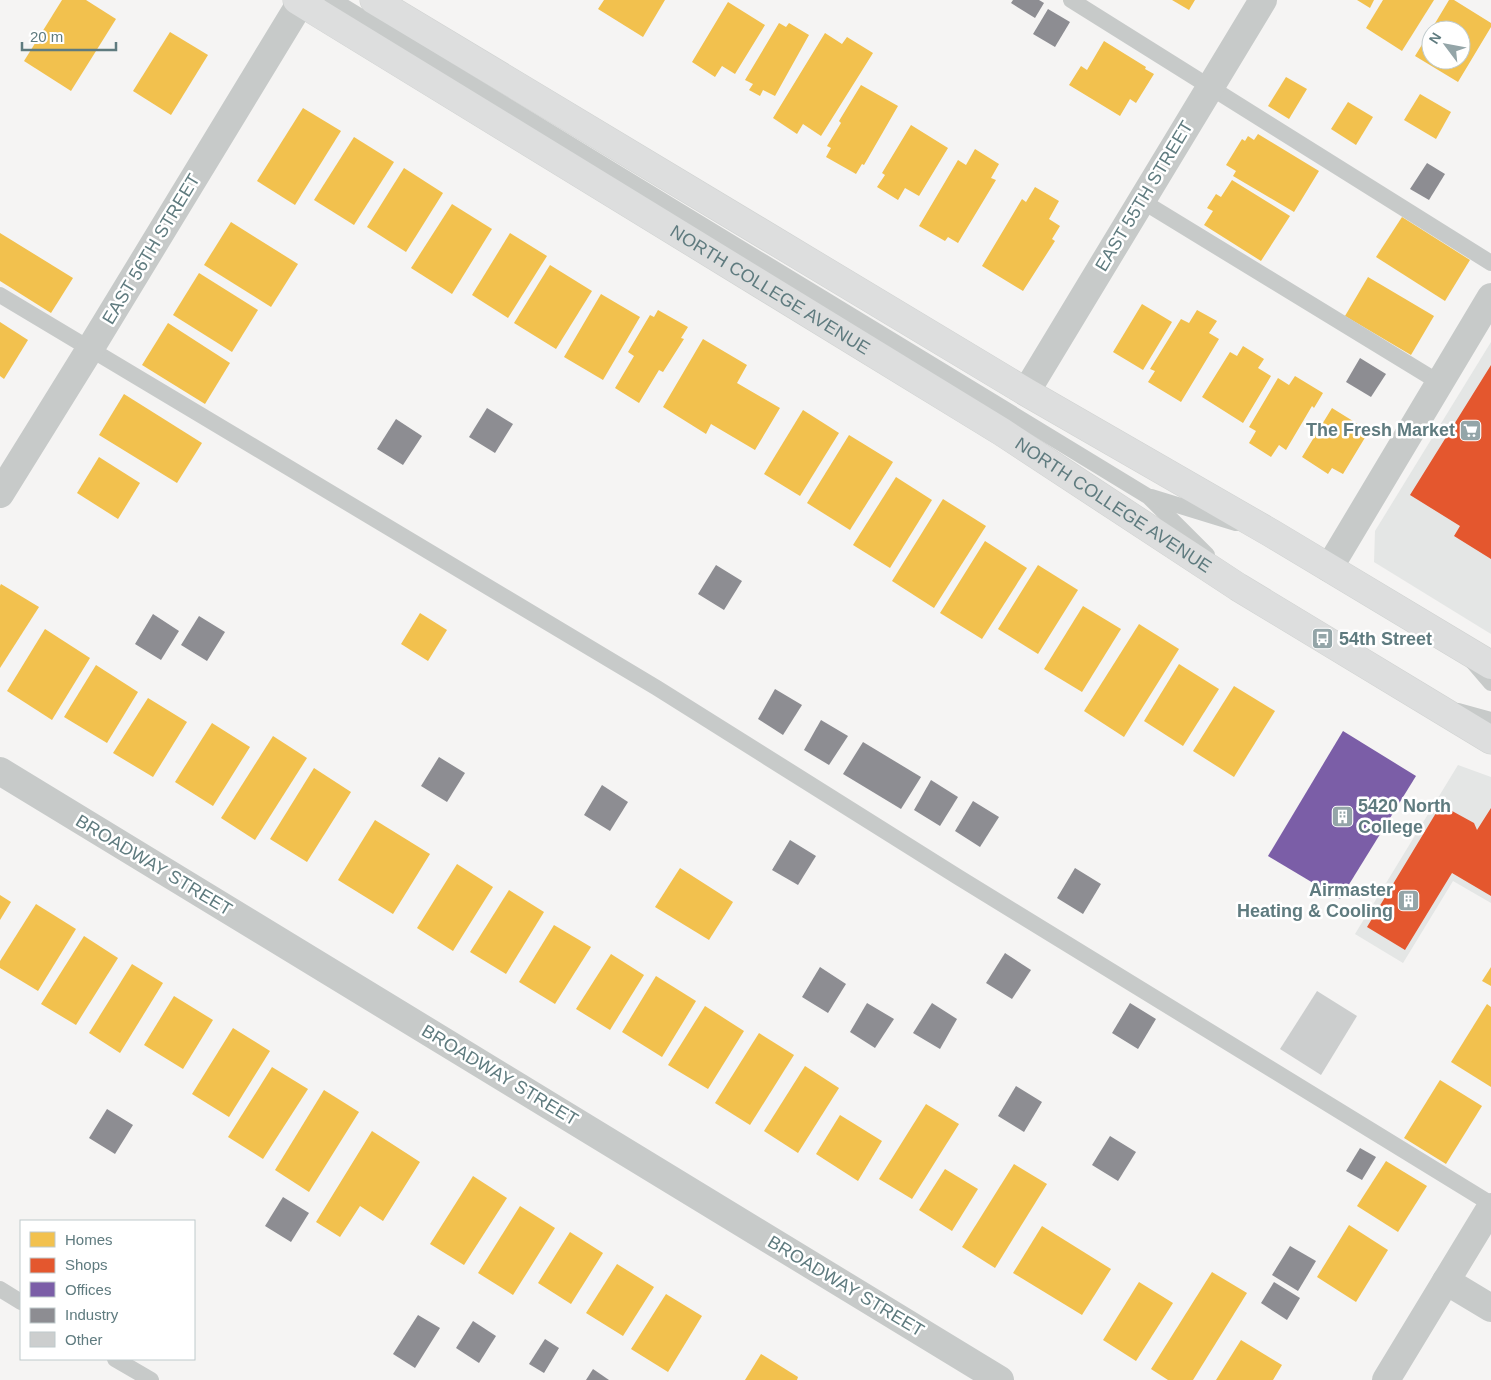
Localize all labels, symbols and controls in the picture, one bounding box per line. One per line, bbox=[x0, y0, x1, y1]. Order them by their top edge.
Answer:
scale bar bbox=[22, 20, 116, 52]
north arrow bbox=[1421, 20, 1471, 70]
text: 20 m bbox=[30, 28, 63, 45]
text: N bbox=[1426, 30, 1444, 47]
street label: EAST 55TH STREET bbox=[1091, 117, 1197, 275]
street label: EAST 56TH STREET bbox=[98, 170, 204, 328]
street label: NORTH COLLEGE AVENUE bbox=[667, 221, 874, 359]
supermarket icon: The Fresh Market bbox=[1459, 418, 1483, 442]
place label: The Fresh Market bbox=[1306, 420, 1455, 440]
street label: NORTH COLLEGE AVENUE bbox=[1011, 433, 1215, 577]
bus stop icon: 54th Street bbox=[1311, 627, 1335, 651]
place label: 54th Street bbox=[1339, 629, 1432, 649]
place label: 5420 North College bbox=[1358, 796, 1451, 837]
building icon: 5420 North College bbox=[1330, 804, 1354, 828]
street label: BROADWAY STREET bbox=[72, 810, 236, 920]
place label: Airmaster Heating & Cooling bbox=[1237, 880, 1393, 921]
building icon: Airmaster Heating & Cooling bbox=[1397, 888, 1421, 912]
street label: BROADWAY STREET bbox=[418, 1020, 582, 1130]
legend bbox=[20, 1220, 195, 1360]
text: Homes bbox=[65, 1231, 113, 1248]
street label: BROADWAY STREET bbox=[764, 1231, 928, 1341]
text: Shops bbox=[65, 1256, 108, 1273]
text: Offices bbox=[65, 1281, 111, 1298]
text: Industry bbox=[65, 1306, 119, 1323]
text: Other bbox=[65, 1331, 103, 1348]

